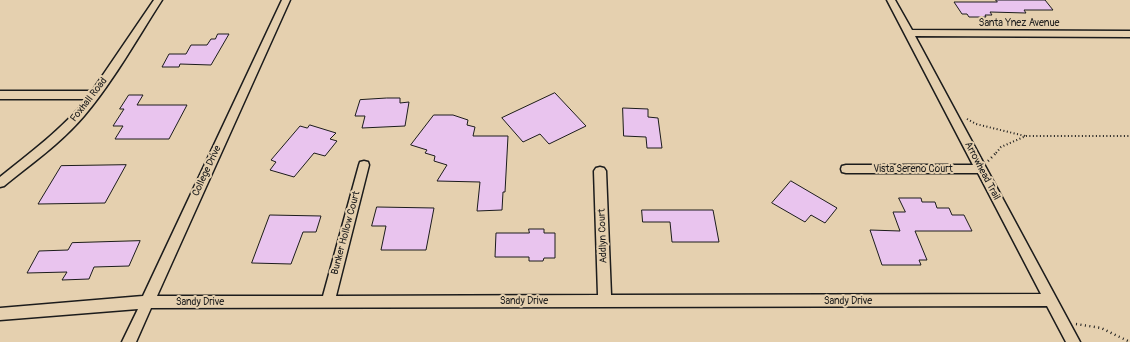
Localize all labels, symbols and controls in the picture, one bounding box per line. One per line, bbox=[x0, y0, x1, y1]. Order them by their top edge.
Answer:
street label: Santa Ynez Avenue bbox=[979, 17, 1059, 29]
street label: Foxhall Road bbox=[68, 76, 110, 124]
street label: Arrowhead Trail bbox=[962, 140, 1002, 202]
street label: College Drive bbox=[190, 144, 224, 198]
street label: Vista Sereno Court bbox=[873, 163, 953, 175]
street label: Bunker Hollow Court bbox=[329, 190, 363, 276]
street label: Addlyn Court bbox=[596, 208, 610, 264]
street label: Sandy Drive bbox=[500, 295, 548, 307]
street label: Sandy Drive bbox=[824, 295, 872, 307]
street label: Sandy Drive bbox=[176, 296, 224, 308]

